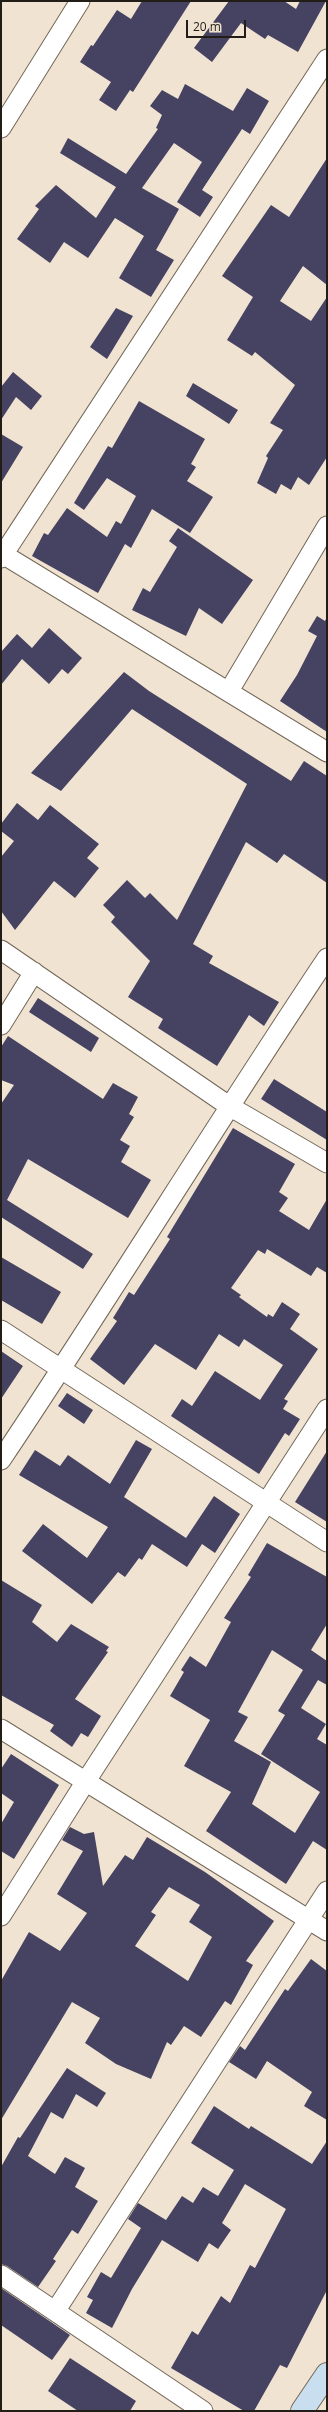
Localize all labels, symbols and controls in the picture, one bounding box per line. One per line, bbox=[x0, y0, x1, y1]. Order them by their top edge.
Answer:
scale bar bbox=[188, 12, 248, 38]
text: 20 m bbox=[193, 18, 221, 35]

